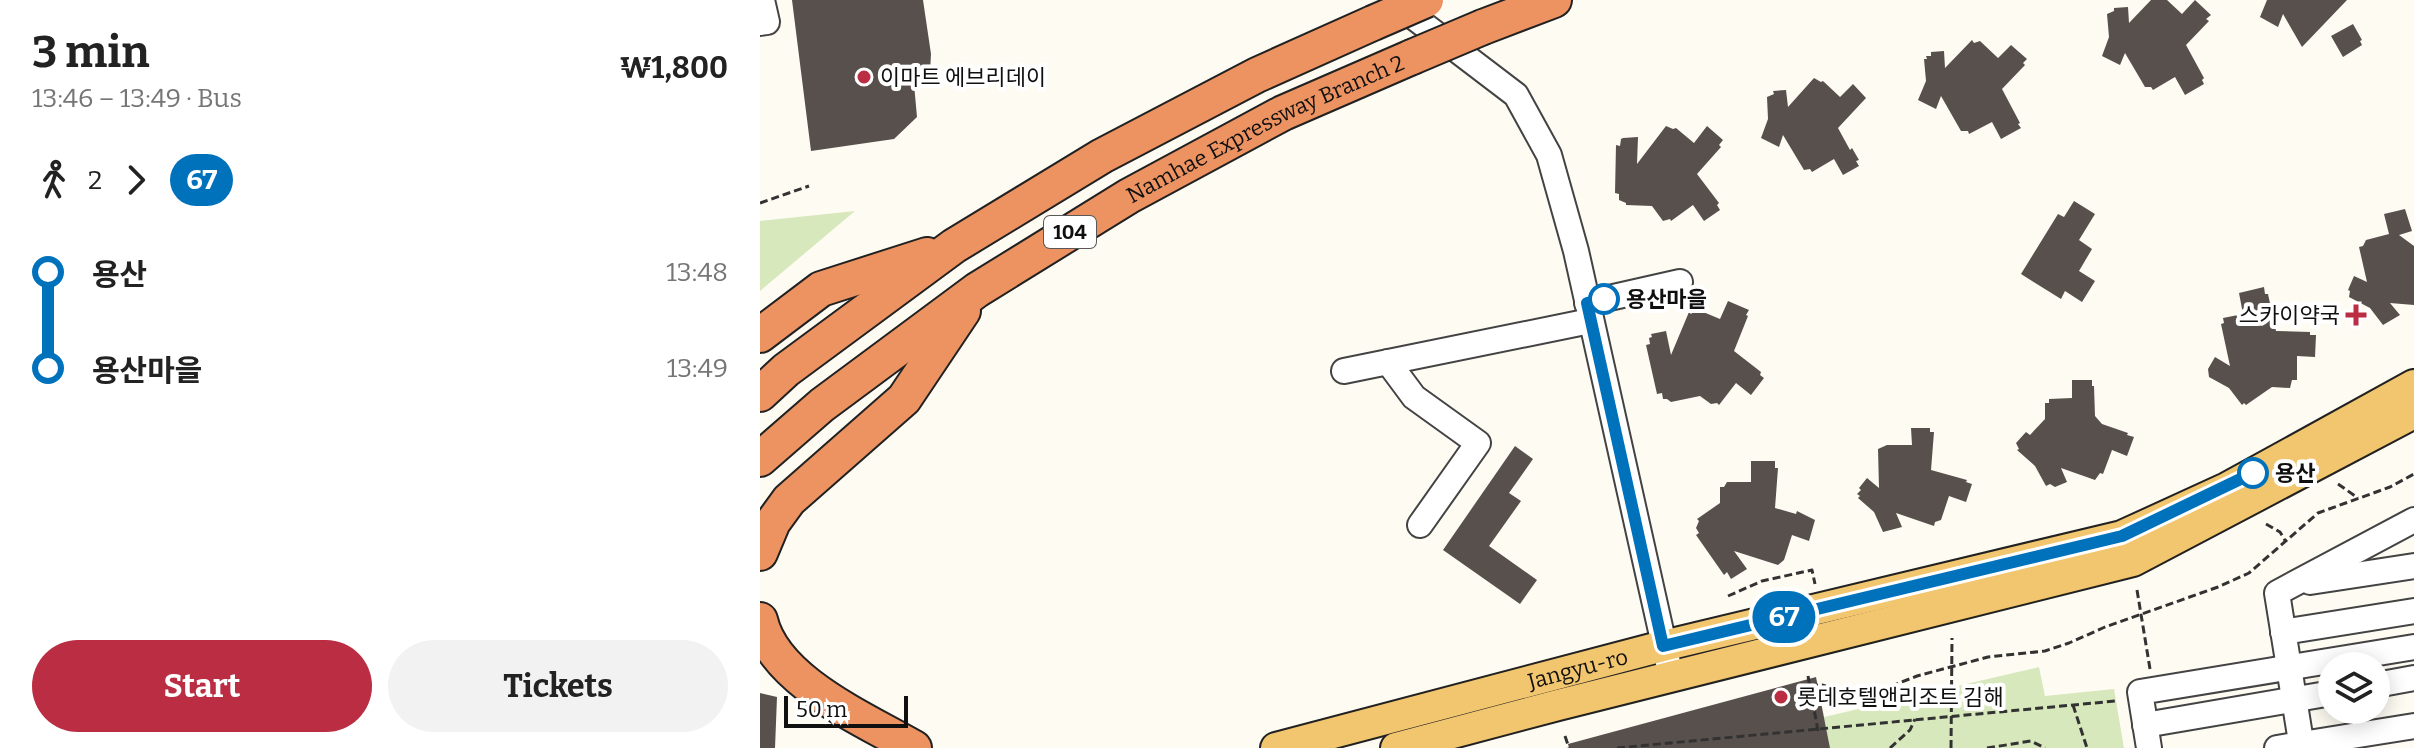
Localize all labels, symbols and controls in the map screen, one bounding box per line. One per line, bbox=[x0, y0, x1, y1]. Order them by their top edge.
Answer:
text: 3 min bbox=[32, 26, 150, 79]
street label: Namhae Expressway Branch 2 bbox=[1121, 49, 1408, 208]
text: ₩1,800 bbox=[620, 50, 728, 86]
place label: 이마트 에브리데이 bbox=[880, 64, 1046, 91]
marker: 이마트 에브리데이 bbox=[855, 68, 873, 86]
text: 13:46 – 13:49 · Bus bbox=[32, 83, 242, 114]
icon: walk bbox=[32, 158, 76, 202]
icon: forward bbox=[114, 158, 158, 202]
text: 67 bbox=[186, 163, 217, 196]
text: 2 bbox=[88, 165, 102, 196]
road number: 104 bbox=[1044, 216, 1096, 248]
text: 용산 bbox=[92, 257, 147, 293]
text: 13:48 bbox=[666, 257, 728, 288]
marker: 용산마을 bbox=[1589, 284, 1619, 314]
place label: 용산마을 bbox=[1626, 286, 1707, 313]
place label: 스카이약국 bbox=[2239, 302, 2340, 329]
marker: 스카이약국 bbox=[2347, 306, 2365, 324]
text: 용산마을 bbox=[92, 353, 202, 389]
text: 13:49 bbox=[667, 353, 728, 384]
marker: 용산 bbox=[2238, 458, 2268, 488]
place label: 용산 bbox=[2275, 460, 2315, 487]
line badge: 67 bbox=[1748, 591, 1820, 643]
text: 67 bbox=[1768, 600, 1800, 633]
button: Start bbox=[32, 640, 372, 732]
button: Tickets bbox=[388, 640, 728, 732]
street label: Jangyu-ro bbox=[1524, 642, 1631, 695]
map controls bbox=[2318, 652, 2390, 724]
button: layers bbox=[2318, 652, 2390, 724]
place label: 롯데호텔앤리조트 김해 bbox=[1797, 684, 2004, 711]
marker: 롯데호텔앤리조트 김해 bbox=[1772, 688, 1790, 706]
scale bar bbox=[784, 692, 908, 728]
text: 50 m bbox=[796, 696, 847, 723]

